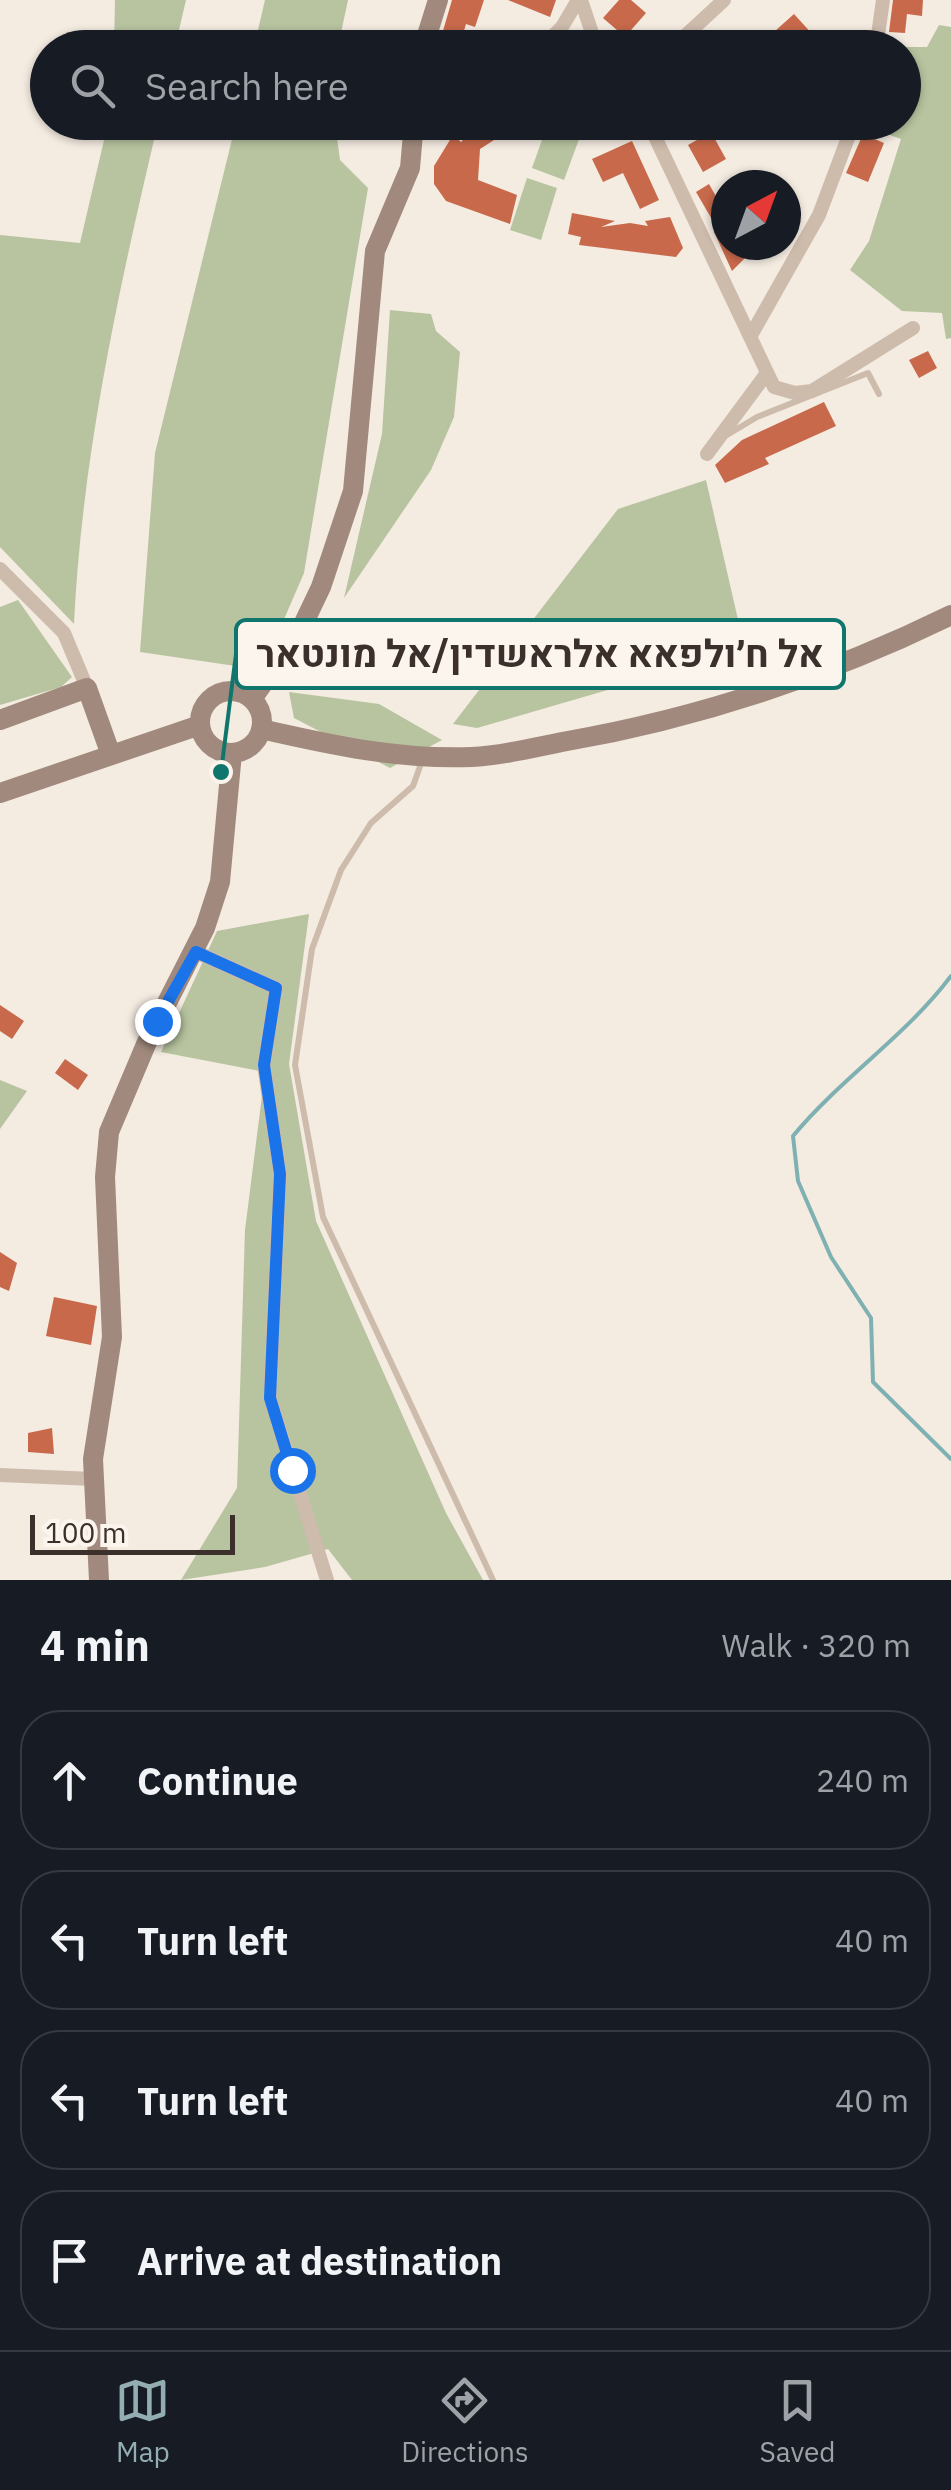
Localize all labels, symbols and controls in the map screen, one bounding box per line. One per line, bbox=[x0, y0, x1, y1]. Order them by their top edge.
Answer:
search box bbox=[30, 30, 921, 140]
icon: search bbox=[65, 58, 120, 113]
text: Search here bbox=[145, 61, 349, 110]
north arrow bbox=[711, 170, 801, 260]
callout: אל ח׳ולפאא אלראשדין/אל מונטאר bbox=[236, 620, 844, 688]
text: אל ח׳ולפאא אלראשדין/אל מונטאר bbox=[256, 628, 824, 677]
route end bbox=[135, 999, 181, 1045]
route start bbox=[270, 1448, 316, 1494]
scale bar bbox=[30, 1510, 235, 1554]
text: 100 m bbox=[45, 1514, 126, 1551]
text: 4 min bbox=[40, 1618, 150, 1673]
text: Walk · 320 m bbox=[722, 1624, 911, 1666]
icon: ahead bbox=[42, 1753, 97, 1808]
text: Continue bbox=[137, 1756, 298, 1805]
text: 240 m bbox=[816, 1759, 909, 1801]
icon: left bbox=[42, 1913, 97, 1968]
text: Turn left bbox=[137, 1916, 288, 1965]
text: 40 m bbox=[835, 1919, 909, 1961]
icon: left bbox=[42, 2073, 97, 2128]
text: Turn left bbox=[137, 2076, 288, 2125]
text: 40 m bbox=[835, 2079, 909, 2121]
icon: arrive bbox=[42, 2233, 97, 2288]
text: Arrive at destination bbox=[137, 2236, 502, 2285]
tab: Map bbox=[115, 2373, 170, 2470]
tab: Directions bbox=[401, 2373, 529, 2470]
tab: Saved bbox=[759, 2373, 836, 2470]

